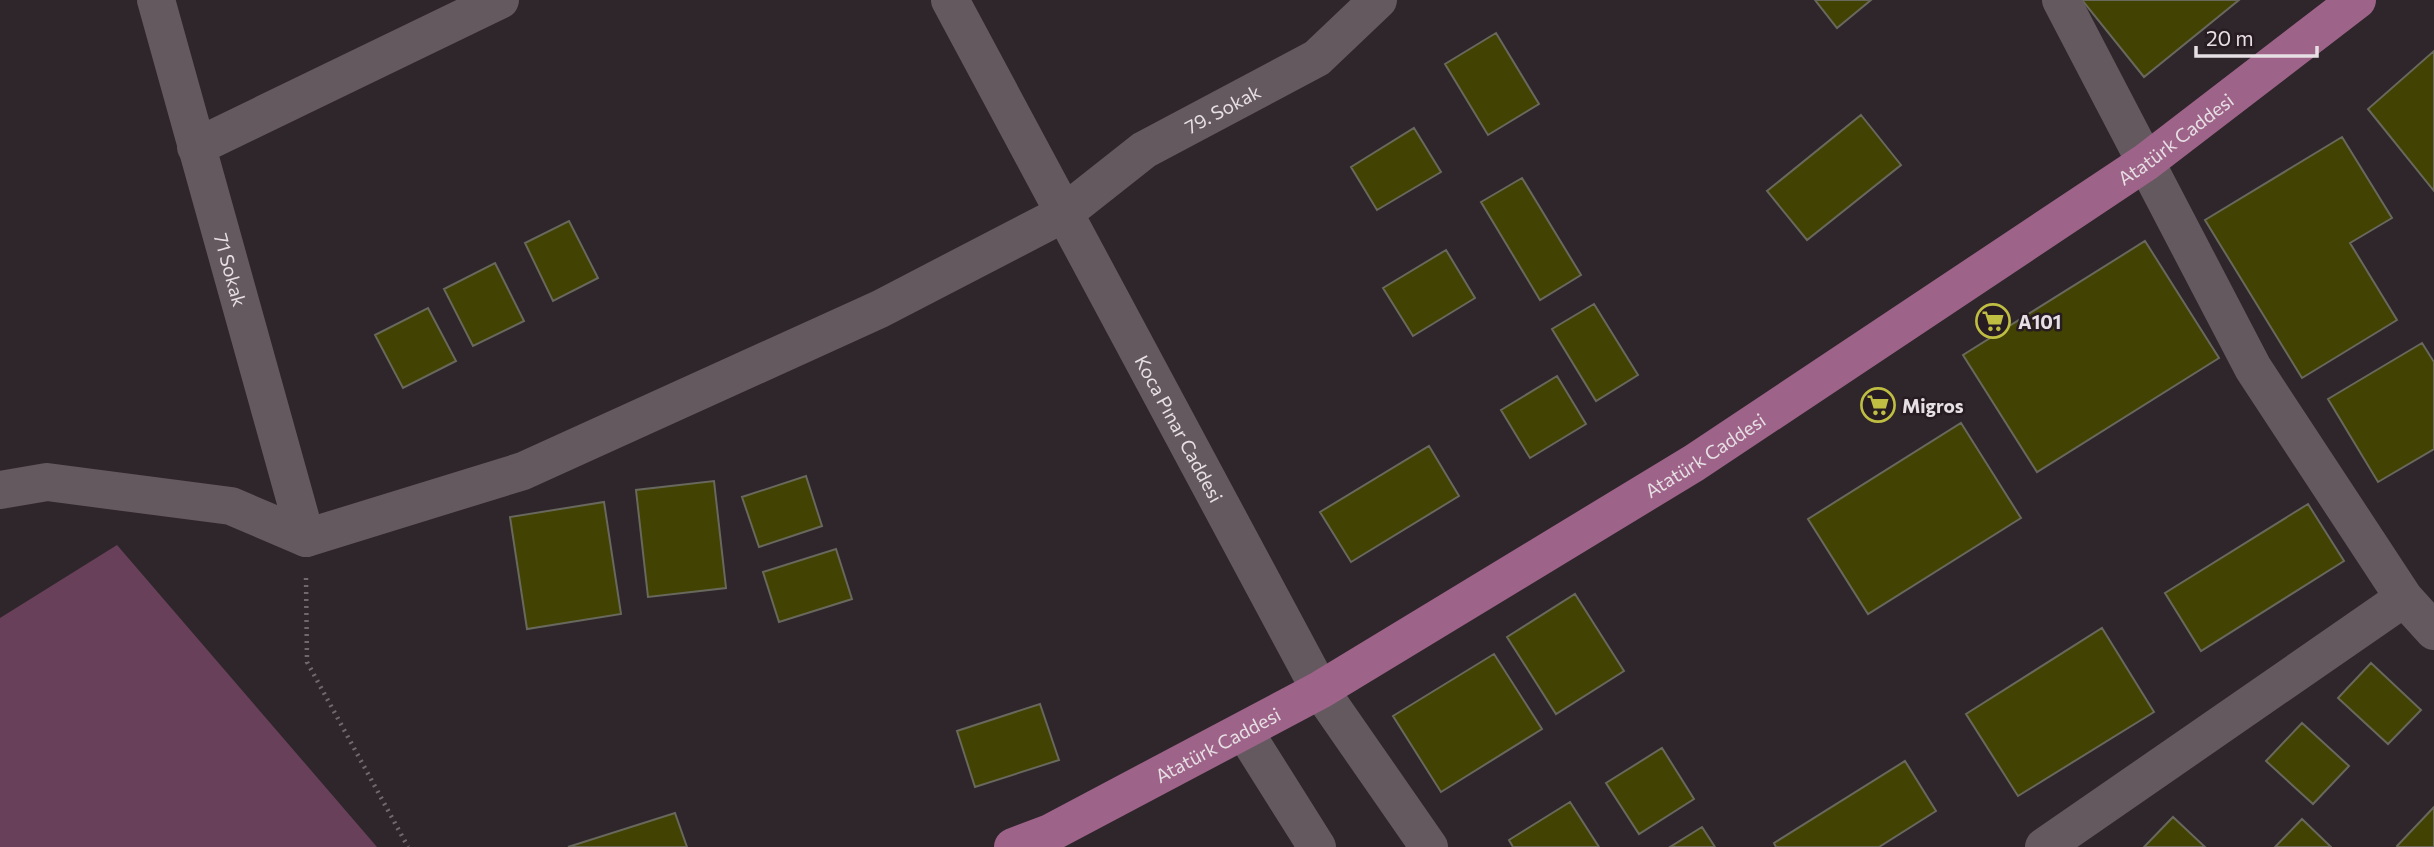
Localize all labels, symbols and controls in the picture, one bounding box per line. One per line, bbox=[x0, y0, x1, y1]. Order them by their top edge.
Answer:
scale bar bbox=[2196, 14, 2317, 58]
text: 20 m bbox=[2206, 25, 2254, 50]
street label: 79. Sokak bbox=[1180, 79, 1264, 138]
street label: Atatürk Caddesi bbox=[2113, 88, 2238, 189]
street label: 71 Sokak bbox=[210, 231, 252, 309]
supermarket icon: A101 bbox=[1974, 302, 2012, 340]
place label: A101 bbox=[2018, 310, 2061, 333]
street label: Koca Pınar Caddesi bbox=[1131, 351, 1229, 506]
supermarket icon: Migros bbox=[1859, 386, 1897, 424]
place label: Migros bbox=[1902, 394, 1964, 417]
street label: Atatürk Caddesi bbox=[1640, 408, 1769, 502]
street label: Atatürk Caddesi bbox=[1151, 702, 1284, 787]

